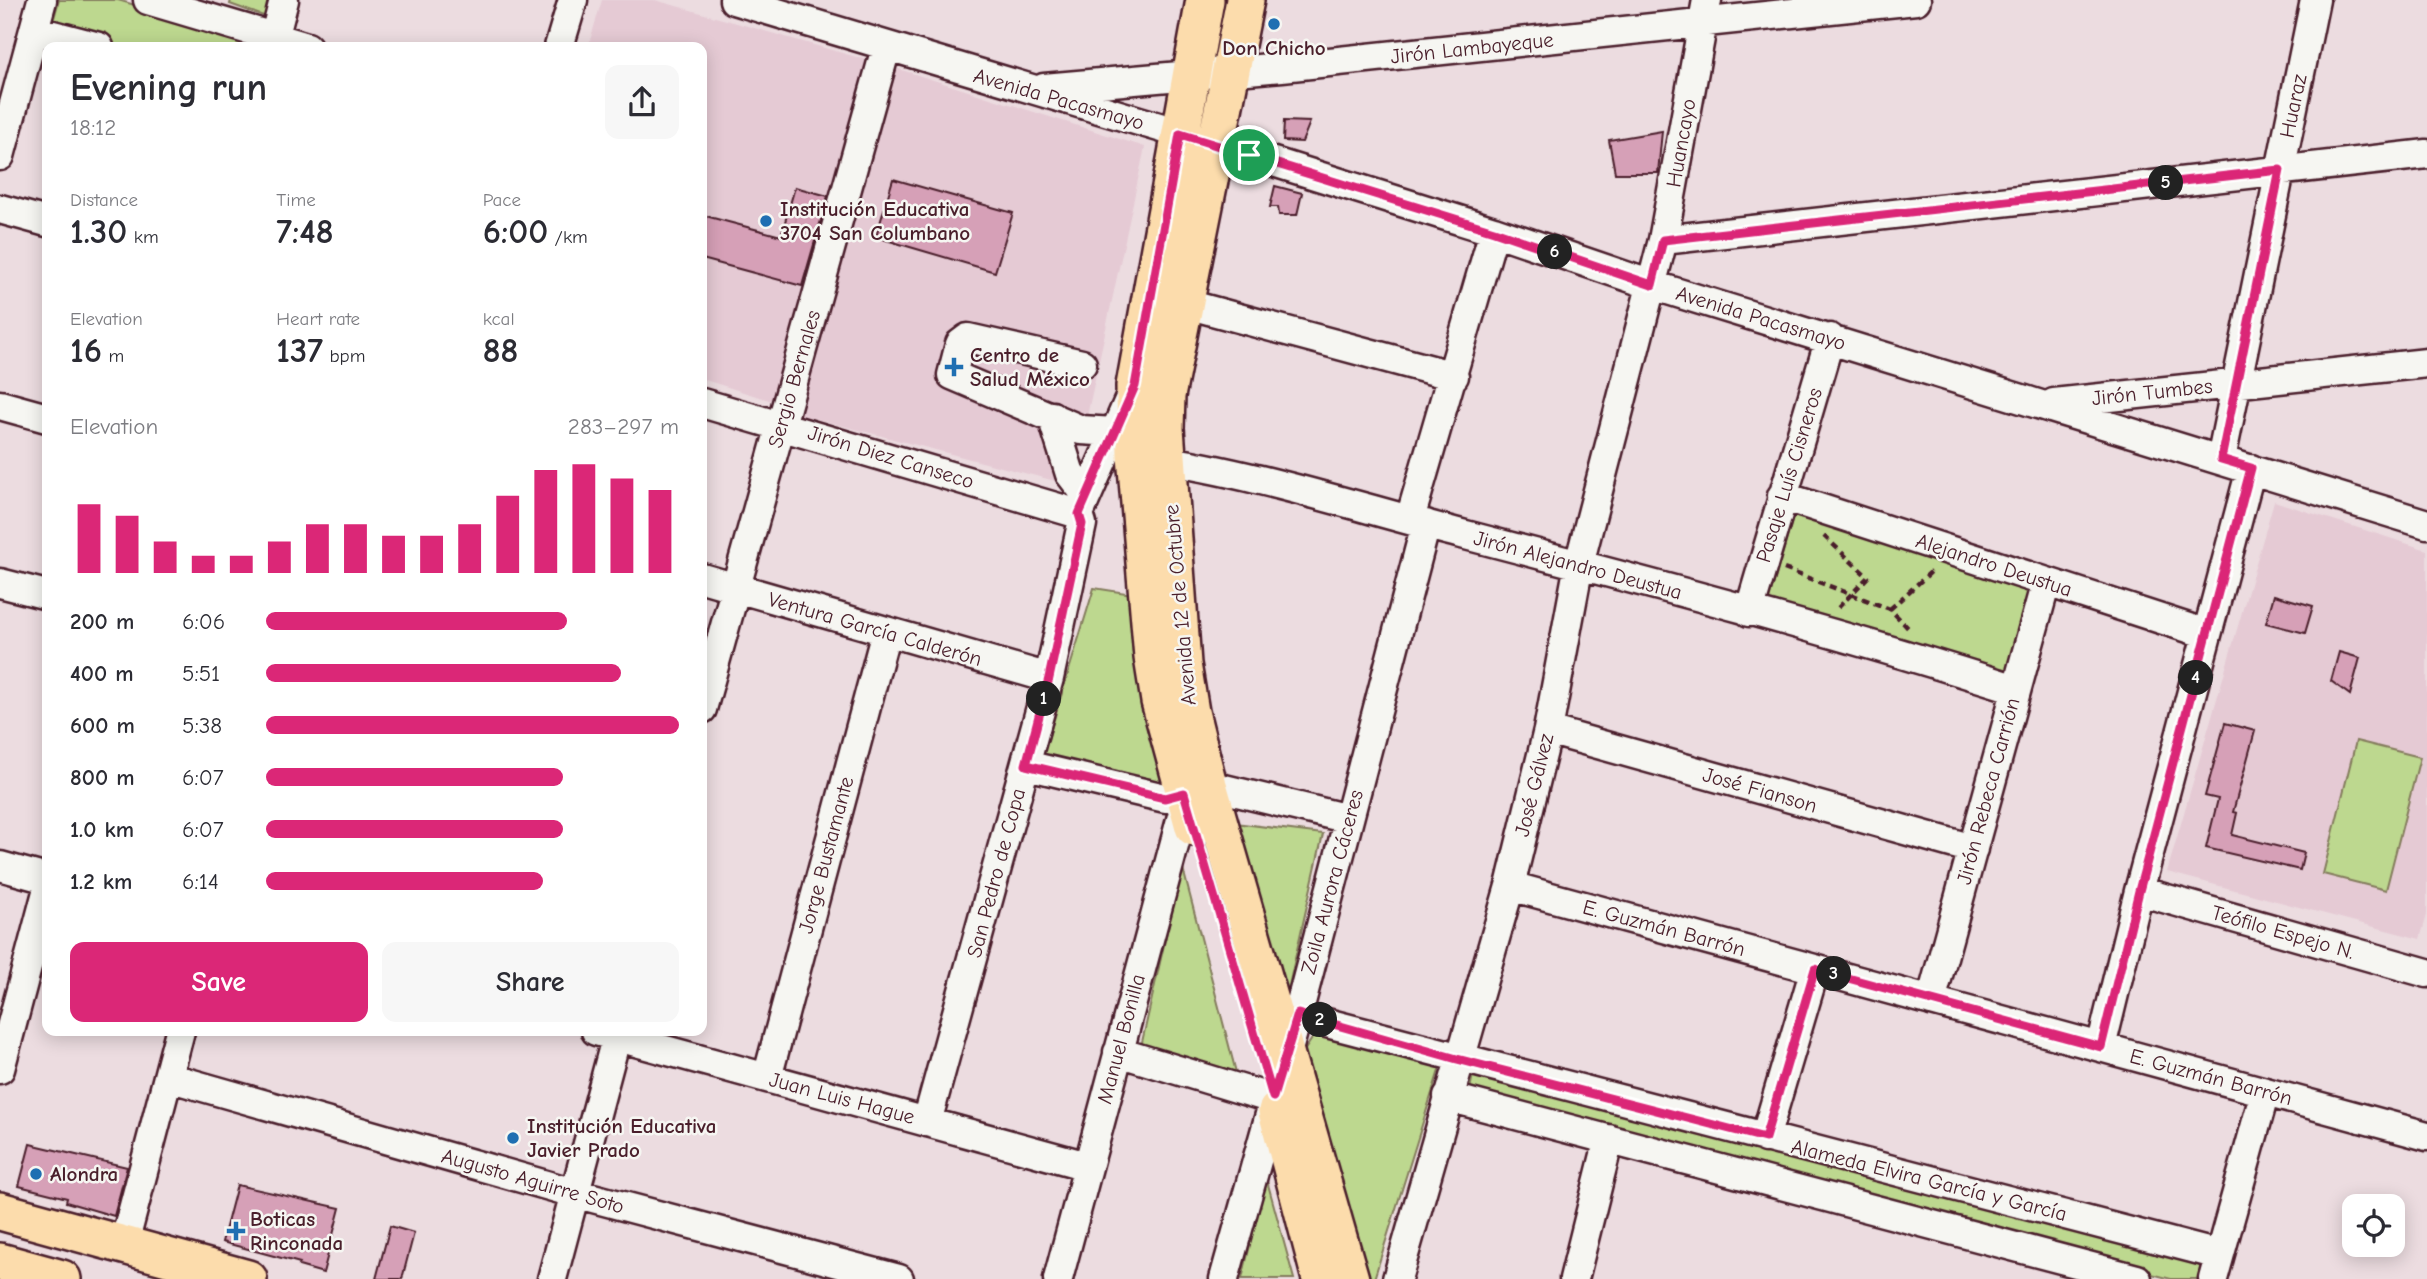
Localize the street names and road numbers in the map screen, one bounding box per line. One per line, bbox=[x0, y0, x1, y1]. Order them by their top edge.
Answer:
street label: Jirón Lambayeque bbox=[1389, 27, 1555, 69]
street label: Avenida Pacasmayo bbox=[971, 63, 1147, 135]
street label: Huaraz bbox=[2275, 72, 2311, 140]
street label: Huancayo bbox=[1661, 97, 1701, 189]
street label: Avenida Pacasmayo bbox=[1673, 281, 1849, 355]
street label: Sergio Bernales bbox=[763, 307, 825, 451]
street label: Jirón Tumbes bbox=[2090, 374, 2214, 410]
street label: Pasaje Luís Cisneros bbox=[1751, 385, 1827, 565]
street label: Jirón Diez Canseco bbox=[805, 420, 977, 494]
street label: Avenida 12 de Octubre bbox=[1159, 504, 1201, 706]
street label: Jirón Alejandro Deustua bbox=[1471, 526, 1685, 604]
street label: Alejandro Deustua bbox=[1913, 528, 2075, 602]
street label: Ventura García Calderón bbox=[765, 587, 985, 671]
street label: Jirón Rebeca Carrión bbox=[1952, 695, 2024, 887]
street label: José Gálvez bbox=[1510, 731, 1558, 839]
street label: José Fianson bbox=[1700, 762, 1820, 818]
street label: Jorge Bustamante bbox=[794, 774, 858, 936]
street label: San Pedro de Copa bbox=[962, 786, 1030, 960]
street label: Zoila Aurora Cáceres bbox=[1296, 787, 1368, 977]
street label: E. Guzmán Barrón bbox=[1580, 895, 1748, 961]
street label: Teófilo Espejo N. bbox=[2209, 900, 2357, 964]
street label: Manuel Bonilla bbox=[1092, 971, 1150, 1107]
street label: E. Guzmán Barrón bbox=[2127, 1044, 2295, 1110]
street label: Juan Luis Hague bbox=[767, 1067, 917, 1129]
street label: Alameda Elvira García y García bbox=[1789, 1134, 2069, 1226]
street label: Augusto Aguirre Soto bbox=[439, 1143, 627, 1219]

